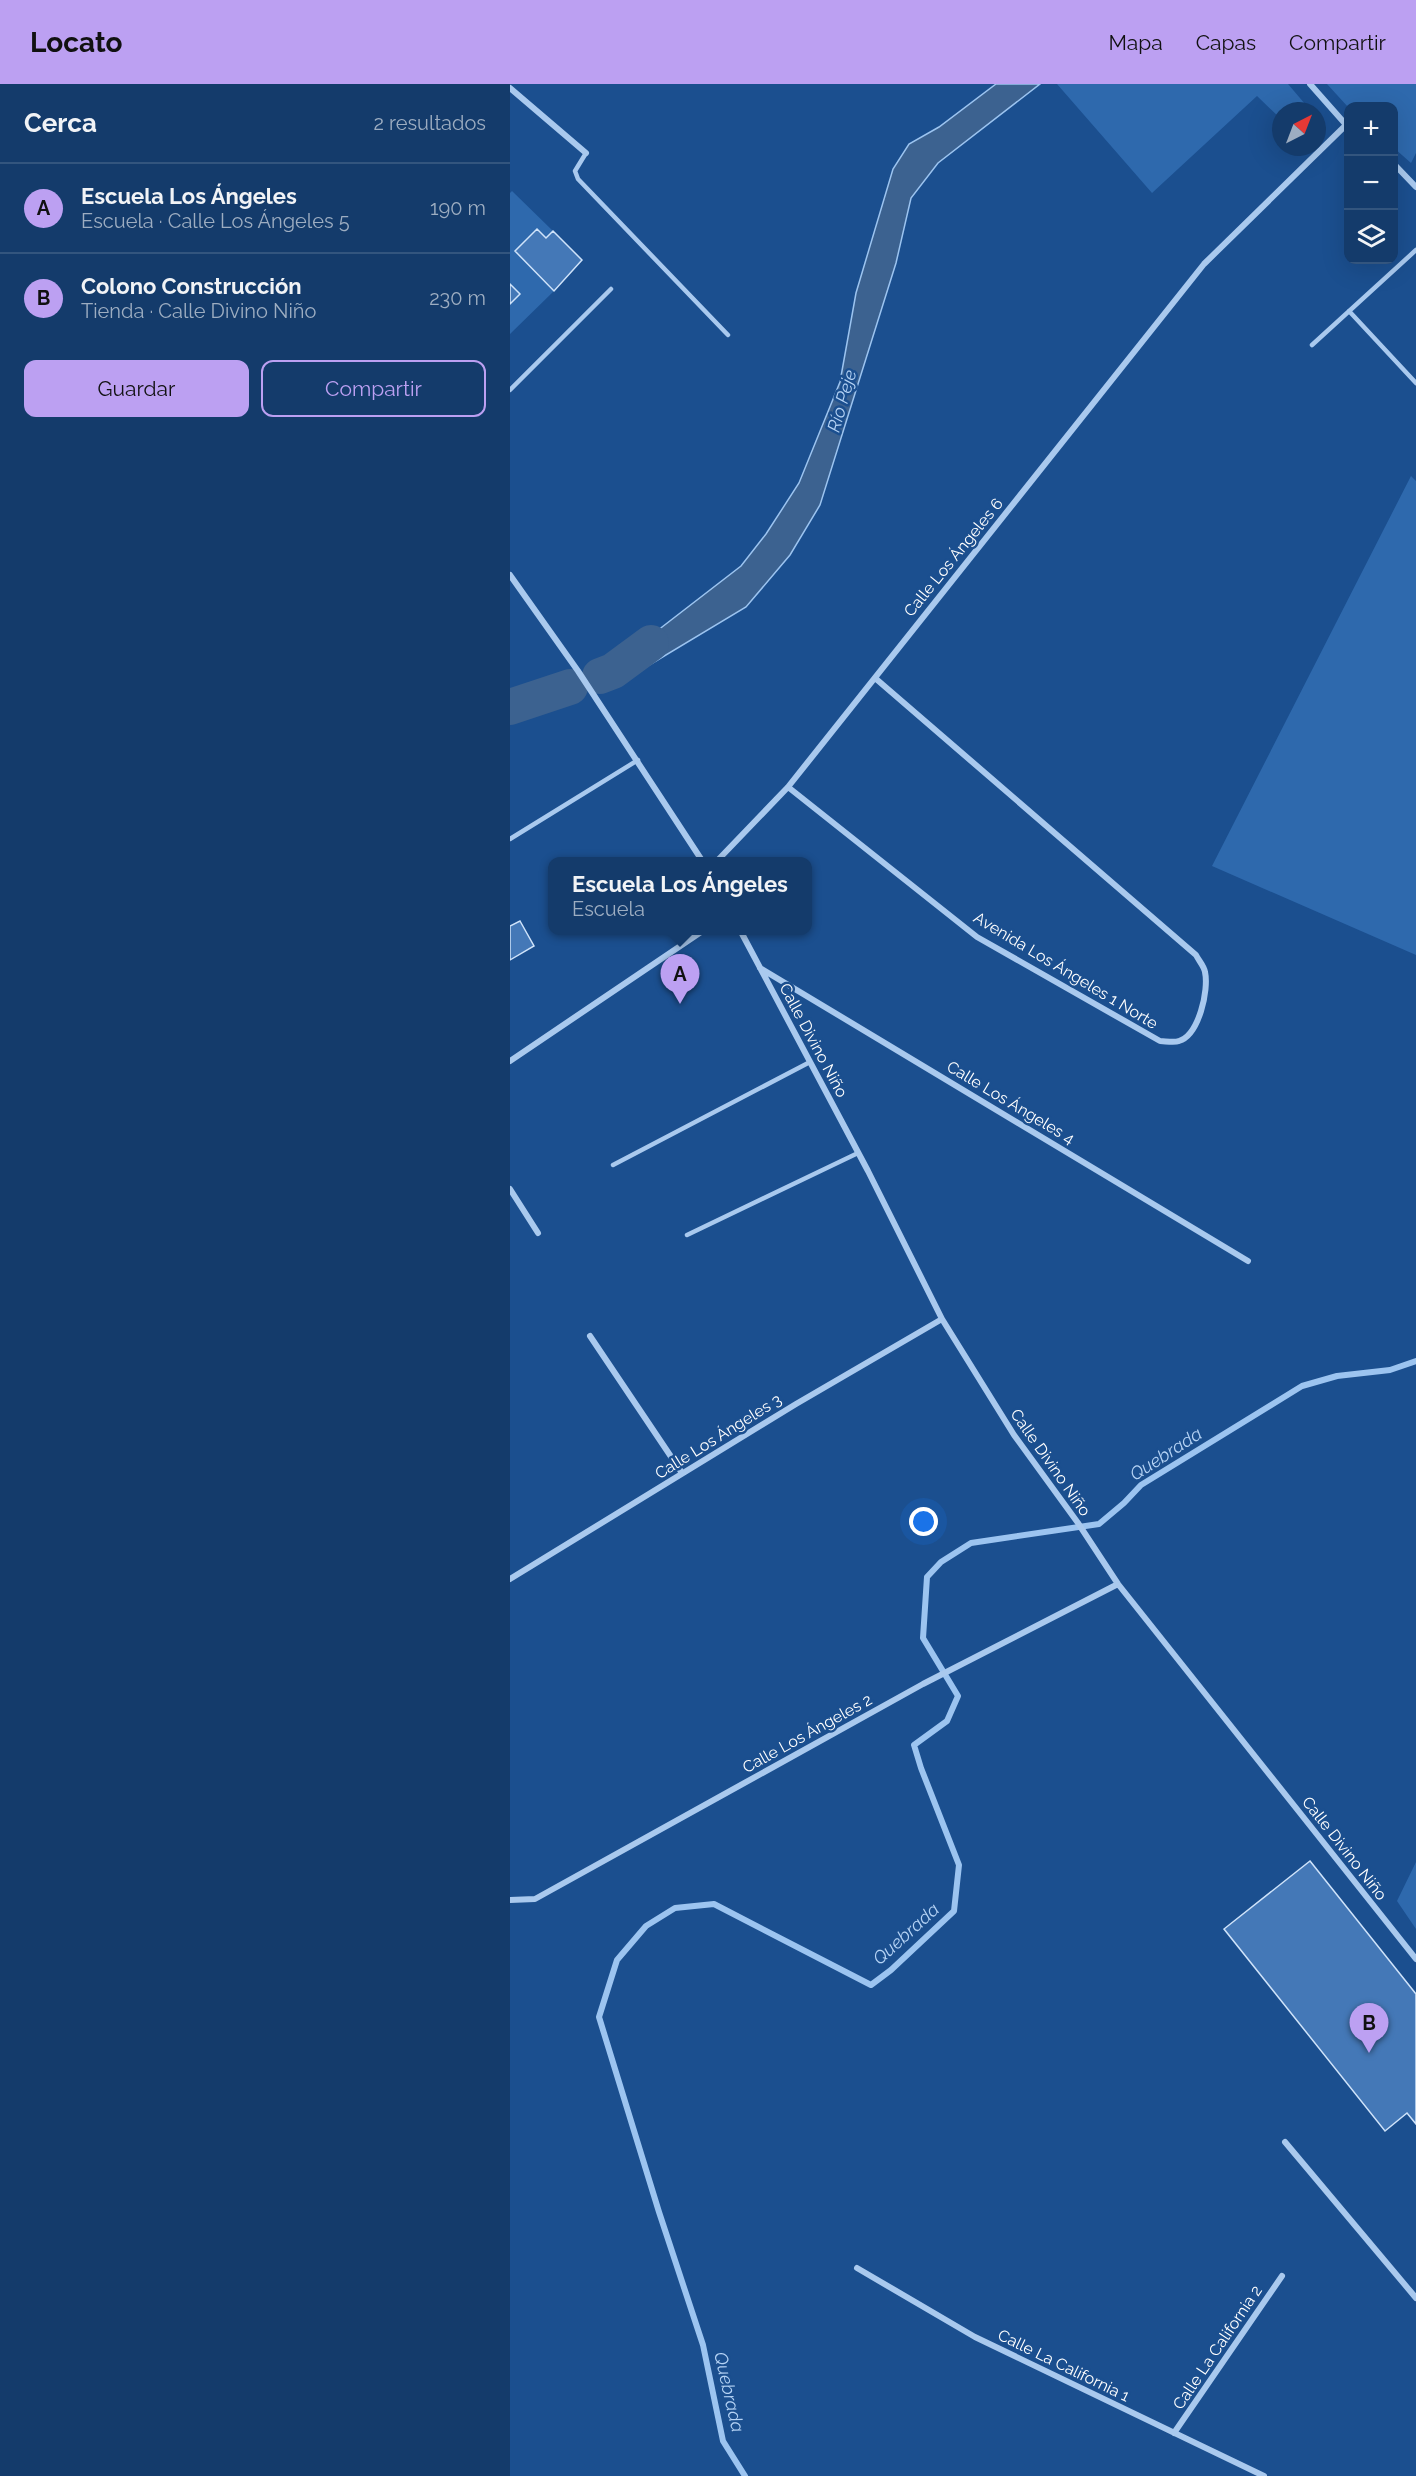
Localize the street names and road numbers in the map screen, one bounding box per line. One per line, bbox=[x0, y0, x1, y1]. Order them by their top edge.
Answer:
street label: Calle Los Ángeles 6 bbox=[899, 494, 1007, 620]
street label: Avenida Los Ángeles 1 Norte bbox=[970, 907, 1162, 1033]
street label: Calle Divino Niño bbox=[775, 980, 852, 1101]
street label: Calle Los Ángeles 4 bbox=[943, 1056, 1079, 1148]
street label: Calle Los Ángeles 3 bbox=[651, 1389, 785, 1483]
street label: Calle Divino Niño bbox=[1007, 1405, 1095, 1520]
street label: Calle Los Ángeles 2 bbox=[739, 1689, 875, 1777]
street label: Calle Divino Niño bbox=[1298, 1793, 1391, 1904]
street label: Calle La California 2 bbox=[1169, 2282, 1266, 2413]
street label: Calle La California 1 bbox=[995, 2325, 1133, 2406]

